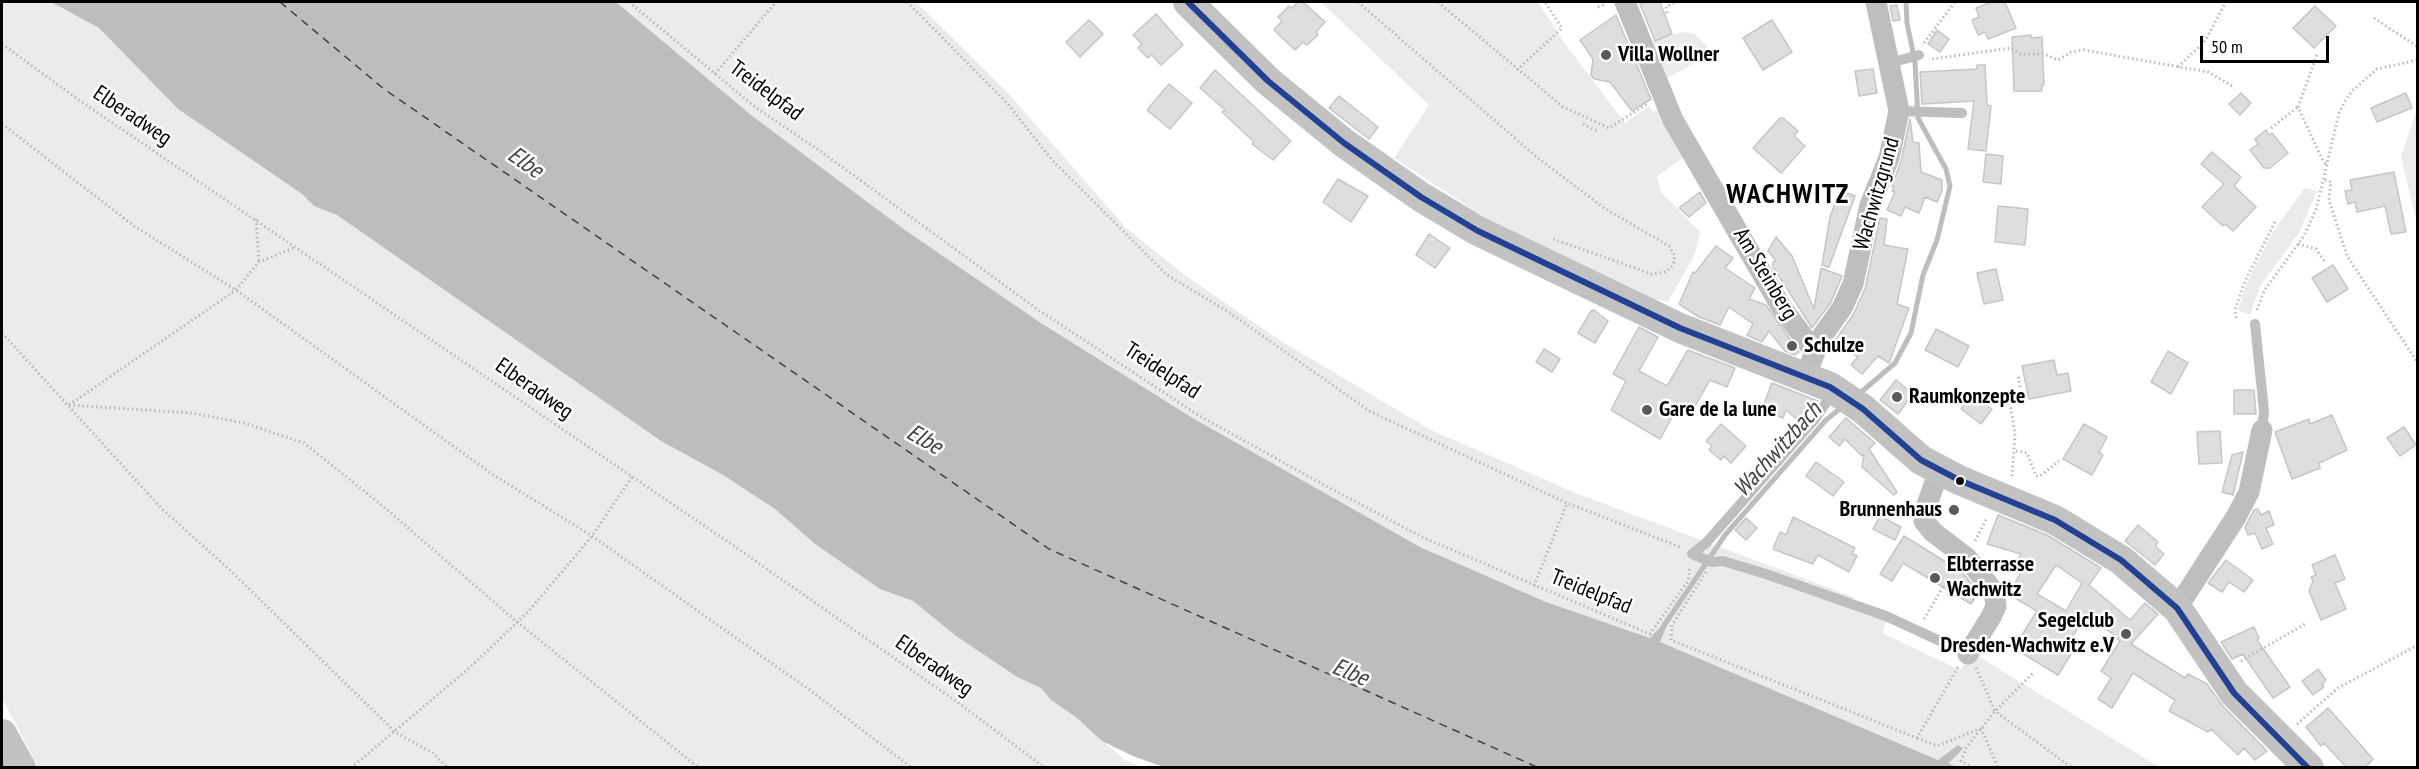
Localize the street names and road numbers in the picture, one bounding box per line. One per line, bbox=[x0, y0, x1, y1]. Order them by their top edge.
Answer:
street label: Treidelpfad bbox=[724, 55, 808, 127]
street label: Elberadweg bbox=[88, 80, 176, 152]
street label: Wachwitzgrund bbox=[1848, 135, 1906, 253]
street label: Am Steinberg bbox=[1727, 223, 1803, 325]
street label: Treidelpfad bbox=[1119, 337, 1205, 405]
street label: Elberadweg bbox=[490, 353, 578, 425]
street label: Treidelpfad bbox=[1547, 564, 1635, 620]
street label: Elberadweg bbox=[890, 630, 978, 702]

